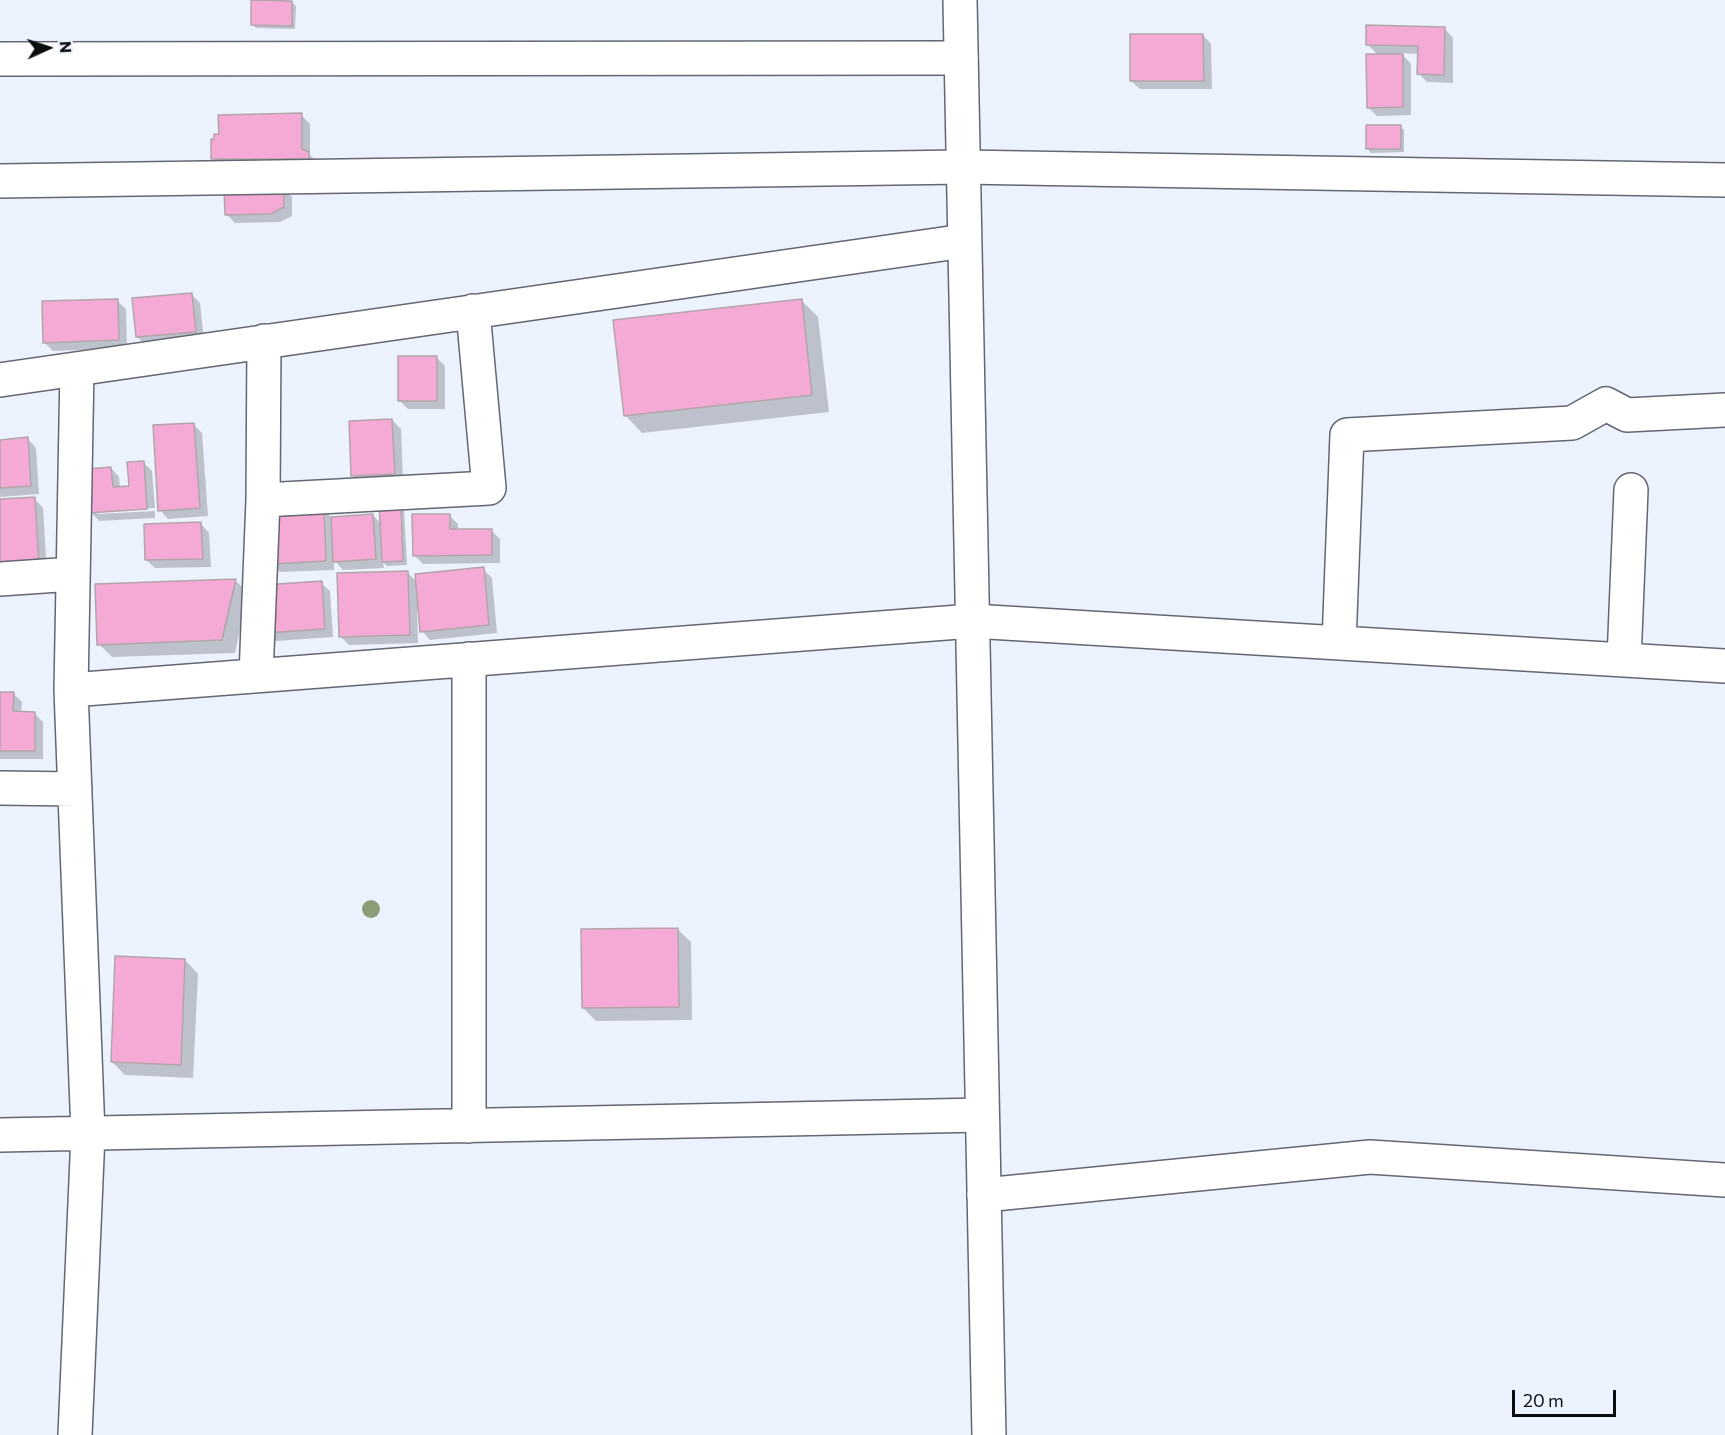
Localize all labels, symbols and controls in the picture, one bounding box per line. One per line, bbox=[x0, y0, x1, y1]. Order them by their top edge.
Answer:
north arrow bbox=[18, 18, 78, 78]
text: N bbox=[57, 41, 76, 54]
scale bar bbox=[1515, 1378, 1618, 1416]
text: 20 m bbox=[1523, 1389, 1564, 1411]

